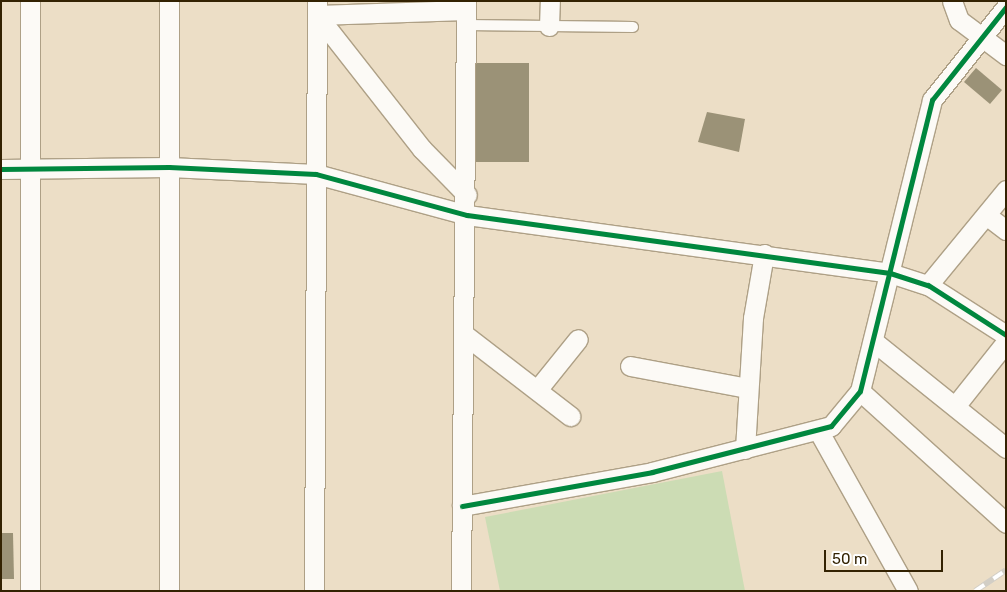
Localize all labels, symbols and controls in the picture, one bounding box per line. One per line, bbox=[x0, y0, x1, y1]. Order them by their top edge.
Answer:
scale bar bbox=[827, 540, 946, 572]
text: 50 m bbox=[832, 550, 867, 568]

